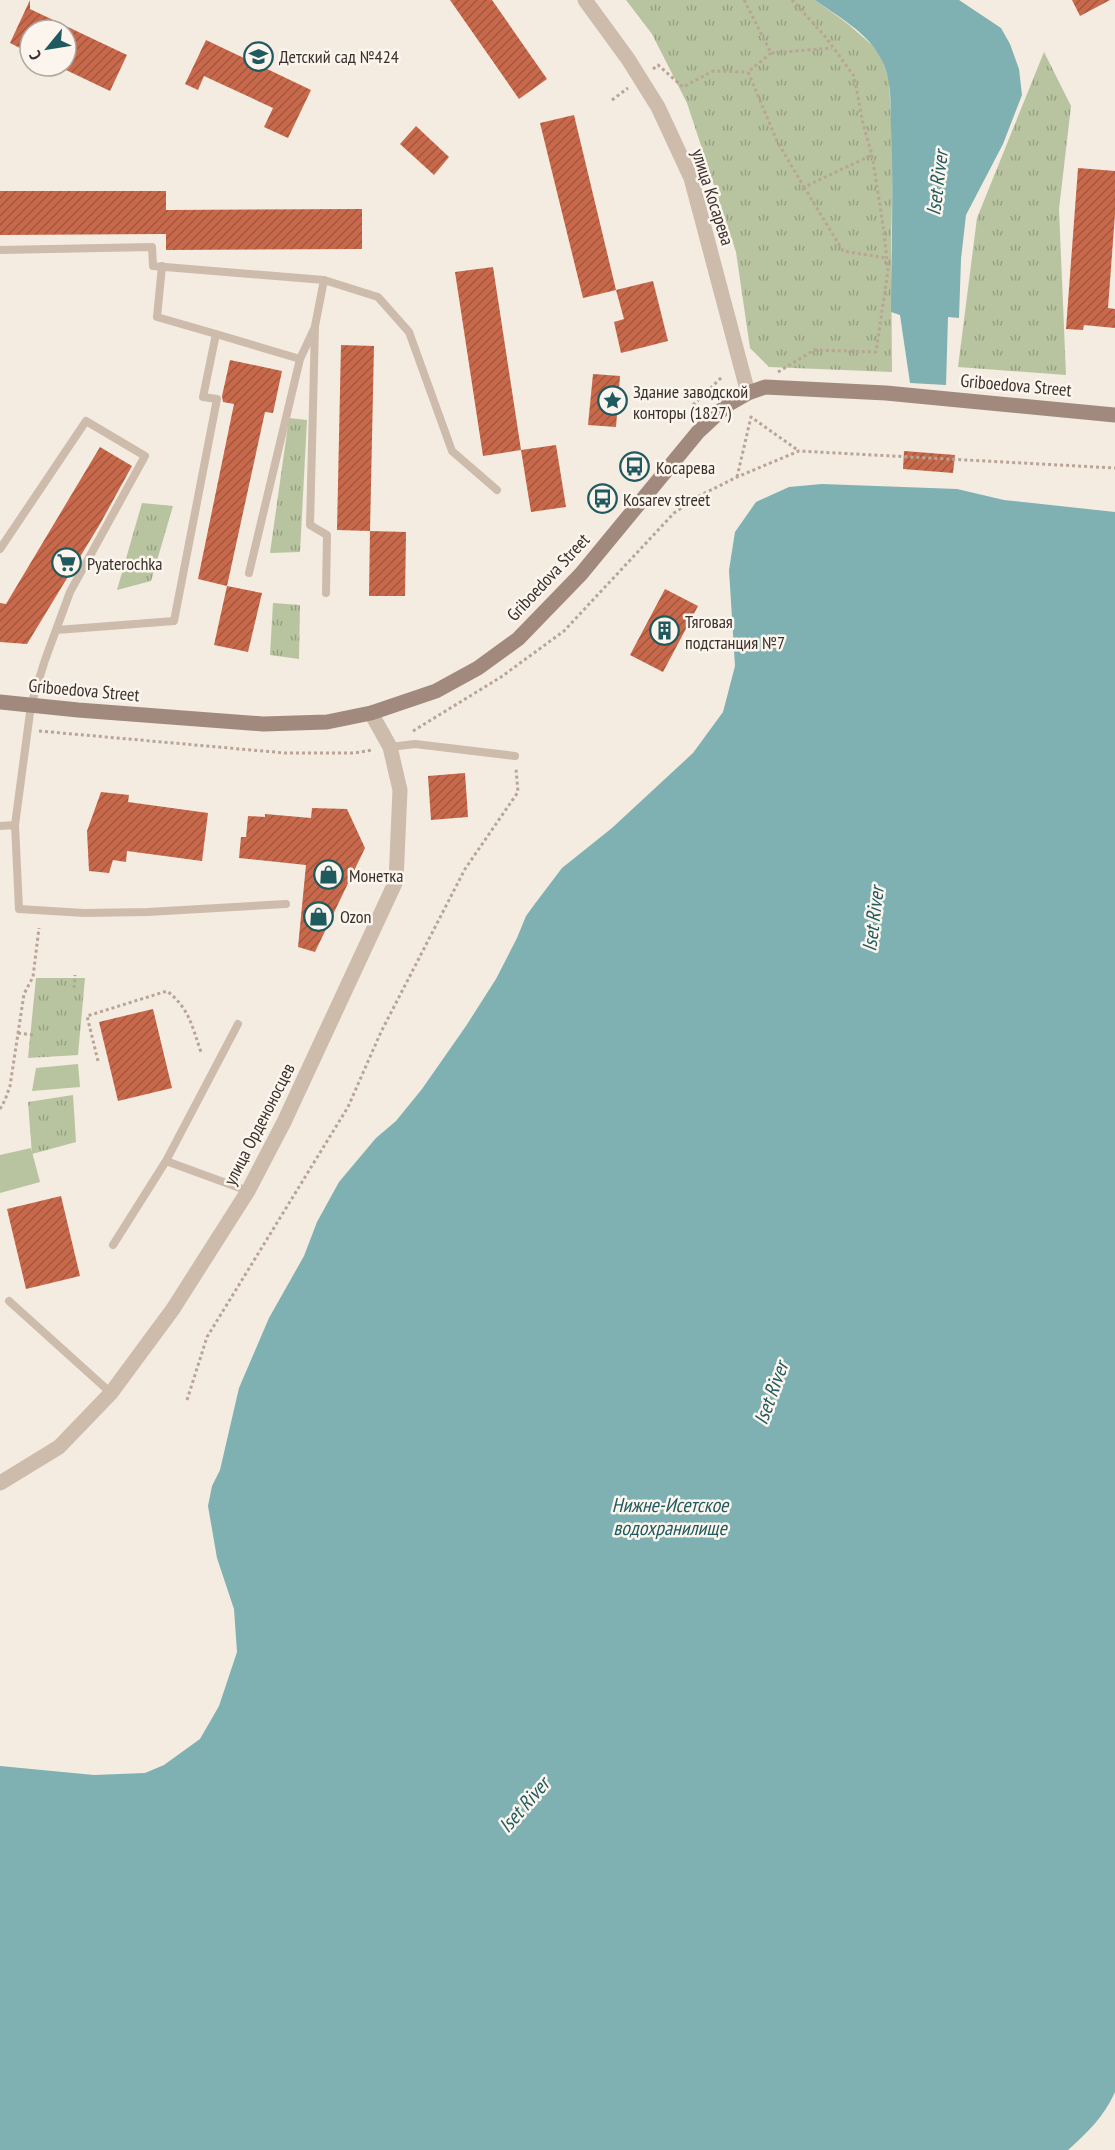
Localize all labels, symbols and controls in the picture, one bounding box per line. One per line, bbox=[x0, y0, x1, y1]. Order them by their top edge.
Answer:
north arrow bbox=[18, 18, 78, 78]
school or university icon: Детский сад №424 bbox=[242, 40, 274, 72]
place label: Детский сад №424 bbox=[279, 45, 399, 68]
text: С bbox=[24, 47, 45, 64]
street label: улица Косарева bbox=[687, 146, 739, 248]
water label: Iset River bbox=[920, 147, 954, 217]
street label: Griboedova Street bbox=[960, 369, 1073, 401]
place label: Здание заводской конторы (1827) bbox=[633, 380, 748, 424]
place icon: Здание заводской конторы (1827) bbox=[596, 385, 628, 417]
bus stop icon: Косарева bbox=[619, 451, 651, 483]
place label: Косарева bbox=[656, 456, 715, 479]
bus stop icon: Kosarev street bbox=[586, 483, 618, 515]
place label: Kosarev street bbox=[623, 488, 710, 511]
street label: Griboedova Street bbox=[502, 528, 594, 626]
supermarket icon: Pyaterochka bbox=[50, 547, 82, 579]
place label: Pyaterochka bbox=[87, 552, 163, 575]
place label: Тяговая подстанция №7 bbox=[685, 610, 785, 654]
building icon: Тяговая подстанция №7 bbox=[648, 615, 680, 647]
street label: Griboedova Street bbox=[28, 674, 141, 706]
shop icon: Монетка bbox=[312, 859, 344, 891]
place label: Монетка bbox=[349, 864, 403, 887]
water label: Iset River bbox=[856, 883, 890, 953]
shop icon: Ozon bbox=[303, 900, 335, 932]
place label: Ozon bbox=[340, 905, 372, 928]
street label: улица Орденоносцев bbox=[218, 1059, 300, 1189]
water label: Iset River bbox=[748, 1356, 795, 1428]
water label: Нижне-Исетское водохранилище bbox=[612, 1492, 730, 1541]
water label: Iset River bbox=[493, 1770, 557, 1838]

